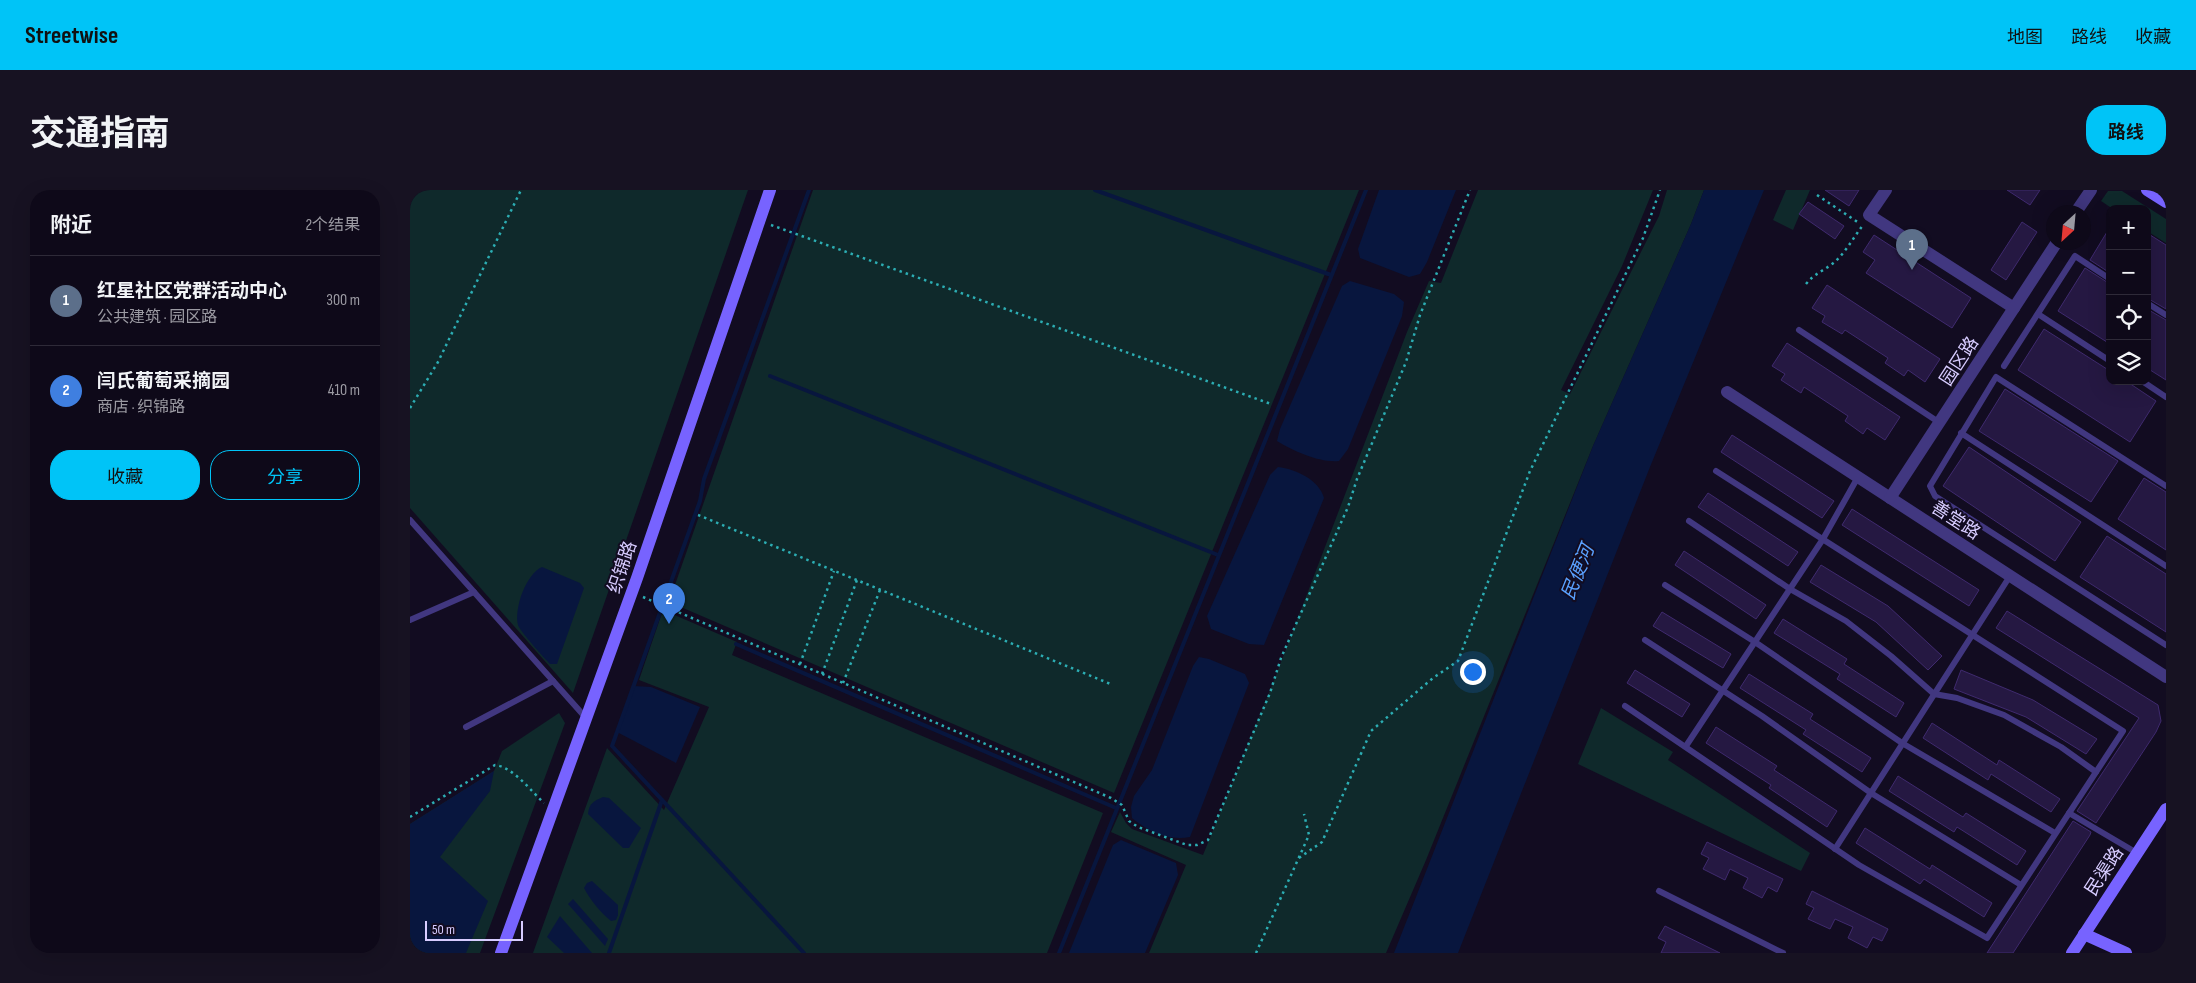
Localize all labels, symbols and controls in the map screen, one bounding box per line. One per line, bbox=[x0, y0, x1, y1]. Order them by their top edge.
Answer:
text: Streetwise bbox=[25, 21, 118, 50]
text: 地图 bbox=[2007, 27, 2043, 48]
text: 路线 bbox=[2071, 27, 2107, 48]
text: 收藏 bbox=[2135, 27, 2171, 48]
button: 路线 bbox=[2086, 105, 2166, 155]
text: 交通指南 bbox=[30, 113, 170, 156]
north arrow bbox=[2046, 205, 2091, 250]
map controls bbox=[2106, 205, 2151, 385]
button: + bbox=[2106, 205, 2151, 250]
text: 附近 bbox=[50, 213, 92, 238]
text: 2个结果 bbox=[305, 216, 360, 235]
pin: 1 bbox=[1896, 229, 1928, 270]
button: − bbox=[2106, 250, 2151, 295]
text: 红星社区党群活动中心 bbox=[97, 280, 287, 303]
text: 1 bbox=[63, 291, 69, 310]
text: 300 m bbox=[326, 291, 360, 310]
button: locate bbox=[2106, 295, 2151, 340]
text: 公共建筑 · 园区路 bbox=[97, 308, 217, 327]
street label: 园区路 bbox=[1936, 333, 1983, 390]
button: layers bbox=[2106, 340, 2151, 385]
text: 闫氏葡萄采摘园 bbox=[97, 370, 230, 393]
text: 2 bbox=[62, 381, 70, 400]
text: 410 m bbox=[328, 381, 360, 400]
text: 商店 · 织锦路 bbox=[97, 398, 185, 417]
button: 收藏 bbox=[50, 450, 200, 500]
button: 分享 bbox=[210, 450, 360, 500]
street label: 善堂路 bbox=[1927, 497, 1984, 544]
street label: 织锦路 bbox=[604, 538, 641, 596]
water label: 民便河 bbox=[1557, 538, 1601, 603]
pin: 2 bbox=[653, 583, 685, 624]
your location bbox=[1460, 659, 1486, 685]
street label: 民渠路 bbox=[2081, 843, 2128, 900]
scale bar bbox=[425, 918, 522, 941]
text: 50 m bbox=[432, 921, 455, 938]

